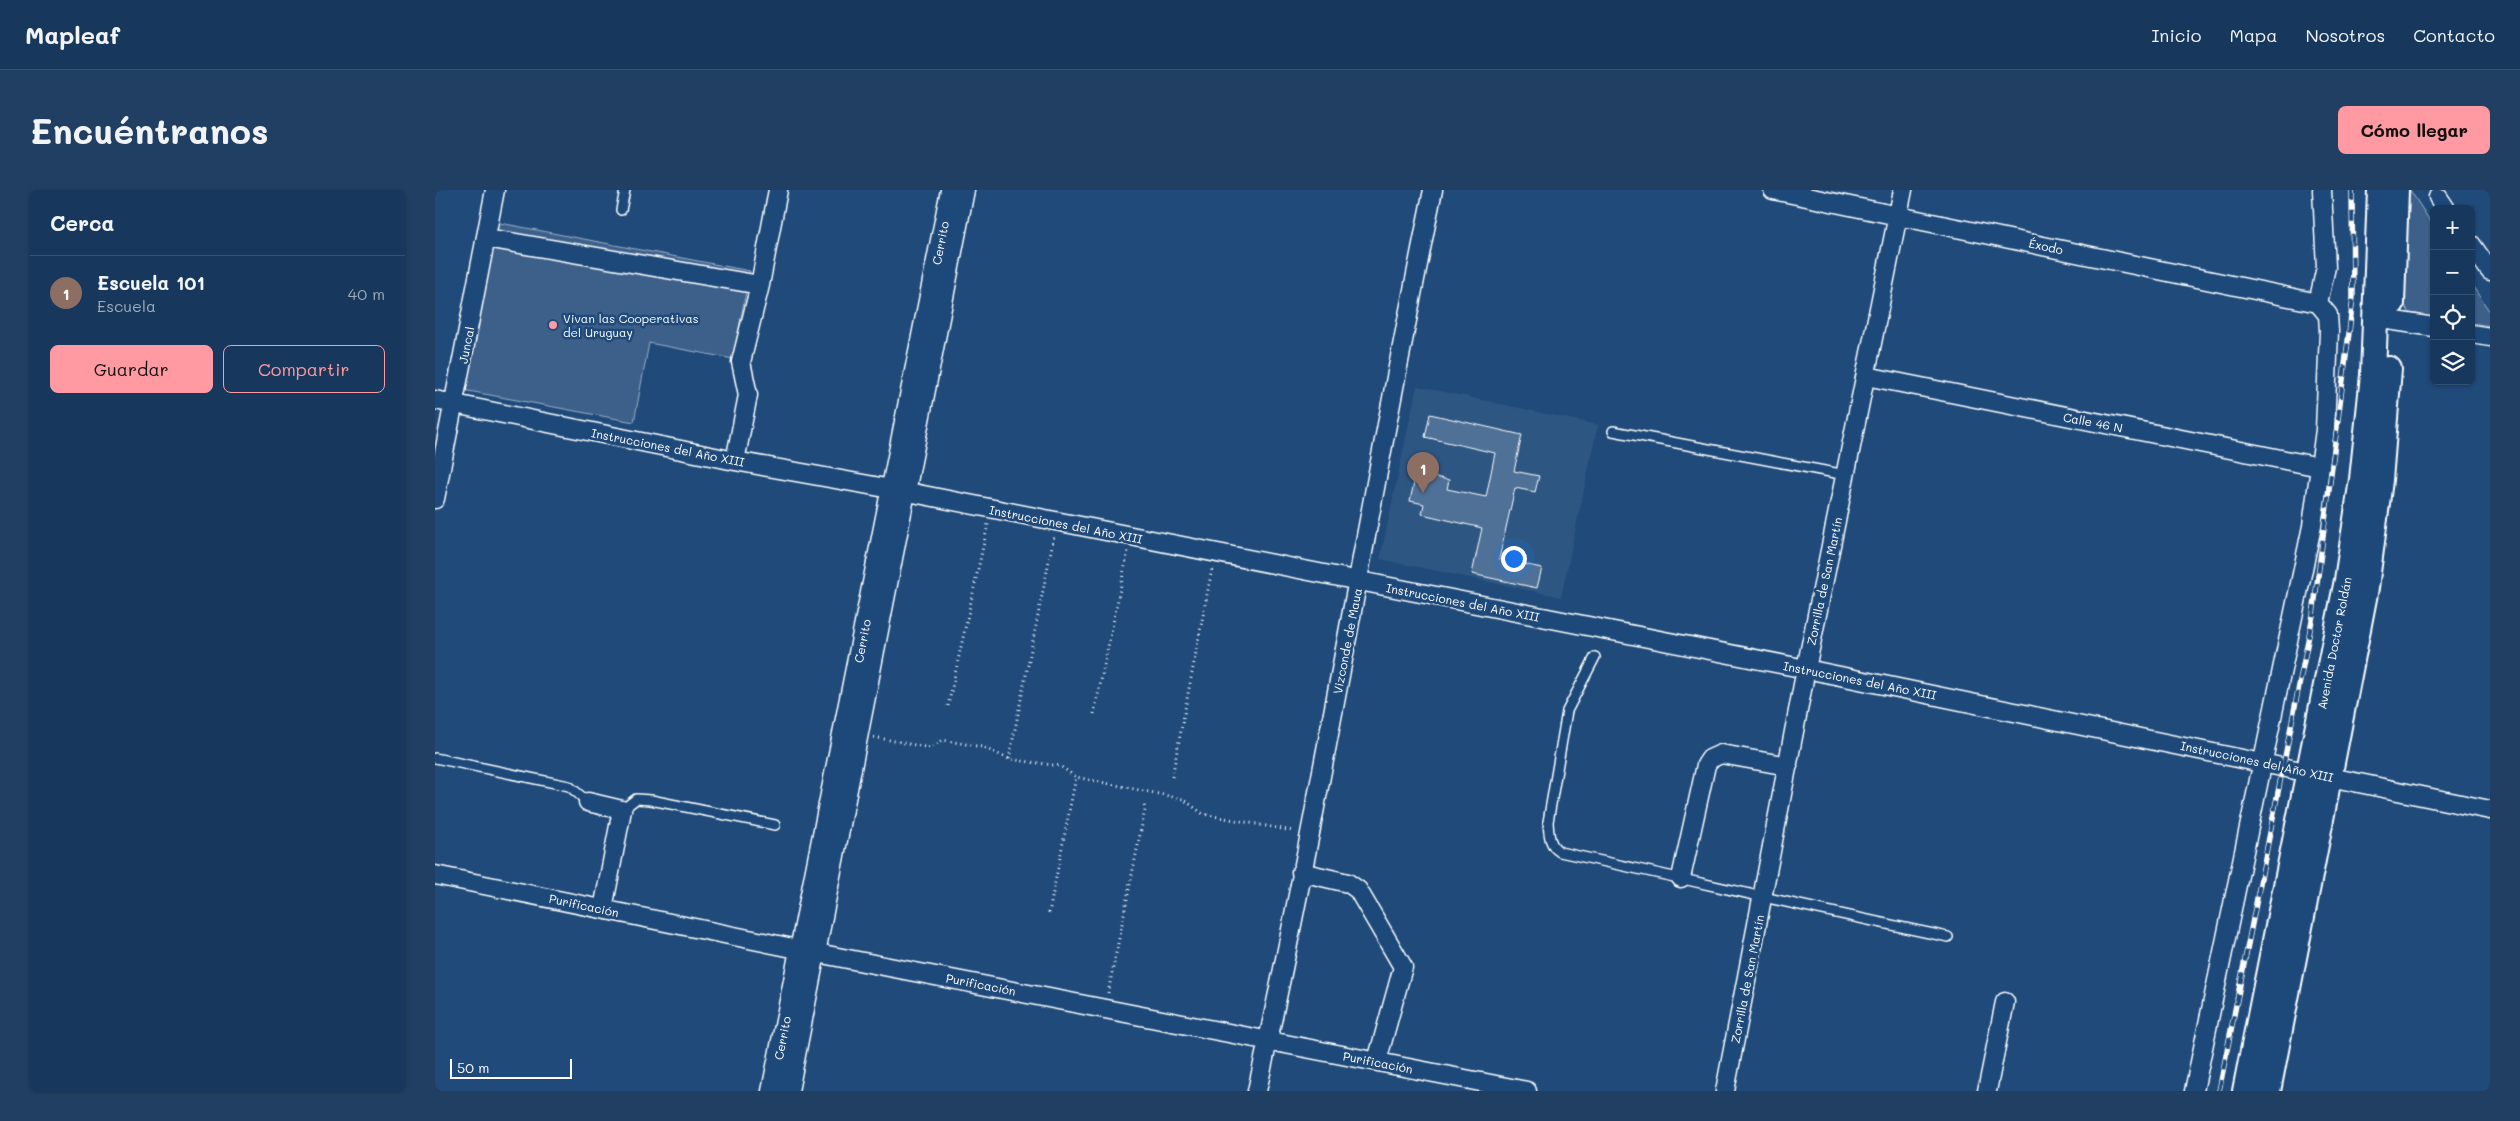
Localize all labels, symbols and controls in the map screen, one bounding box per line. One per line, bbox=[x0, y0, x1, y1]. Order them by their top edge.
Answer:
text: Mapleaf bbox=[25, 19, 120, 50]
text: Inicio bbox=[2151, 23, 2202, 47]
text: Mapa bbox=[2230, 23, 2277, 47]
text: Nosotros bbox=[2305, 23, 2385, 47]
text: Contacto bbox=[2413, 23, 2495, 47]
button: Cómo llegar bbox=[2338, 106, 2490, 154]
text: Encuéntranos bbox=[30, 107, 269, 153]
map controls bbox=[2430, 205, 2475, 385]
button: + bbox=[2430, 205, 2475, 250]
text: Cerca bbox=[50, 209, 115, 236]
street label: Cerrito bbox=[928, 220, 952, 266]
street label: Éxodo bbox=[2027, 235, 2065, 257]
button: − bbox=[2430, 250, 2475, 295]
text: Escuela 101 bbox=[97, 270, 205, 295]
text: 1 bbox=[62, 283, 70, 304]
text: 40 m bbox=[348, 283, 385, 304]
text: Escuela bbox=[97, 295, 156, 316]
button: locate bbox=[2430, 295, 2475, 340]
place label: Vivan las Cooperativas del Uruguay bbox=[563, 310, 699, 340]
marker: Vivan las Cooperativas del Uruguay bbox=[547, 319, 559, 331]
street label: Juncal bbox=[455, 325, 477, 365]
button: layers bbox=[2430, 340, 2475, 385]
button: Guardar bbox=[50, 345, 213, 393]
button: Compartir bbox=[223, 345, 385, 393]
street label: Calle 46 N bbox=[2062, 408, 2124, 436]
street label: Instrucciones del Año XIII bbox=[590, 424, 746, 470]
pin: 1 bbox=[1407, 452, 1439, 493]
street label: Instrucciones del Año XIII bbox=[988, 501, 1144, 547]
street label: Zorrilla de San Martín bbox=[1803, 515, 1845, 647]
your location bbox=[1501, 546, 1527, 572]
street label: Avenida Doctor Roldán bbox=[2313, 576, 2355, 710]
street label: Instrucciones del Año XIII bbox=[1385, 579, 1541, 625]
street label: Vizconde de Maua bbox=[1329, 587, 1365, 695]
street label: Cerrito bbox=[850, 618, 874, 664]
street label: Instrucciones del Año XIII bbox=[1782, 657, 1938, 703]
street label: Instrucciones del Año XIII bbox=[2179, 737, 2335, 785]
street label: Purificación bbox=[548, 890, 620, 920]
street label: Zorrilla de San Martín bbox=[1727, 913, 1767, 1045]
street label: Purificación bbox=[945, 969, 1017, 999]
street label: Cerrito bbox=[770, 1015, 794, 1061]
street label: Purificación bbox=[1342, 1047, 1414, 1077]
scale bar bbox=[450, 1056, 573, 1079]
text: 50 m bbox=[457, 1058, 489, 1077]

